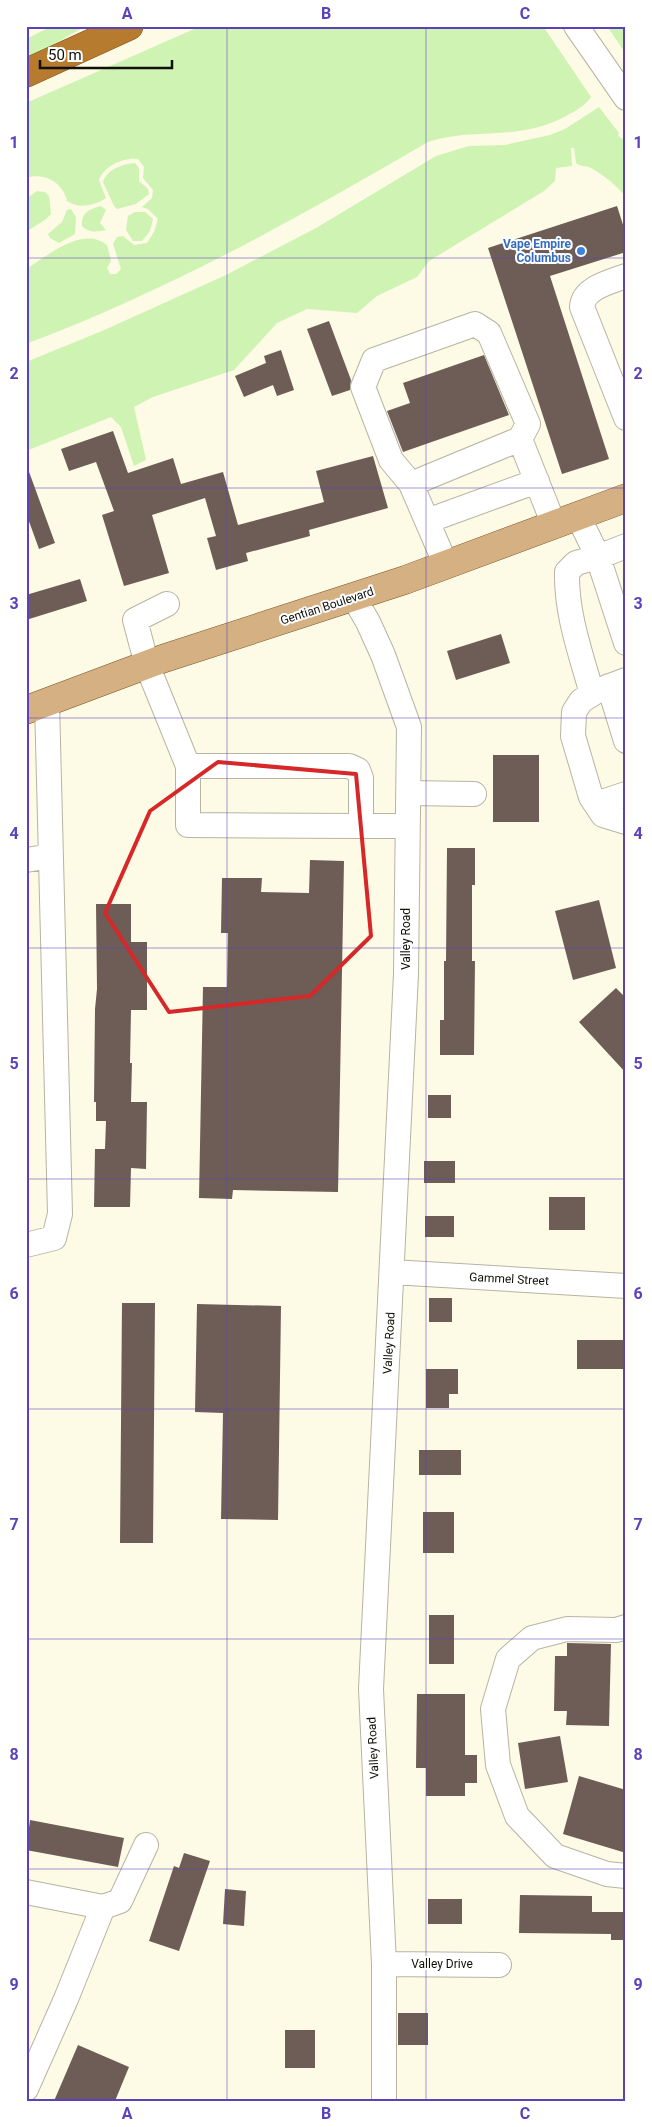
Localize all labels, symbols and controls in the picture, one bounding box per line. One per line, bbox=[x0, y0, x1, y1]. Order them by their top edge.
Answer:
text: A bbox=[122, 4, 133, 23]
text: B bbox=[321, 4, 331, 23]
text: C bbox=[520, 4, 530, 23]
scale bar bbox=[40, 38, 172, 70]
text: 50 m bbox=[48, 46, 82, 64]
text: 1 bbox=[9, 133, 19, 152]
text: 1 bbox=[633, 133, 643, 152]
place label: Vape Empire Columbus bbox=[503, 237, 572, 265]
marker: Vape Empire Columbus bbox=[575, 245, 587, 257]
text: 2 bbox=[9, 364, 19, 383]
text: 2 bbox=[633, 364, 643, 383]
street label: Gentian Boulevard bbox=[279, 584, 375, 628]
text: 3 bbox=[9, 594, 19, 613]
text: 3 bbox=[633, 594, 643, 613]
text: 4 bbox=[9, 824, 19, 843]
text: 4 bbox=[633, 824, 643, 843]
street label: Valley Road bbox=[399, 908, 413, 970]
text: 5 bbox=[9, 1054, 19, 1073]
text: 5 bbox=[633, 1054, 643, 1073]
street label: Gammel Street bbox=[469, 1270, 549, 1288]
text: 6 bbox=[9, 1284, 19, 1303]
text: 6 bbox=[633, 1284, 643, 1303]
street label: Valley Road bbox=[380, 1312, 398, 1374]
text: 7 bbox=[9, 1515, 19, 1534]
text: 7 bbox=[633, 1515, 643, 1534]
street label: Valley Road bbox=[364, 1717, 382, 1779]
text: 8 bbox=[9, 1745, 19, 1764]
text: 8 bbox=[633, 1745, 643, 1764]
street label: Valley Drive bbox=[411, 1957, 473, 1971]
text: 9 bbox=[9, 1975, 19, 1994]
text: 9 bbox=[633, 1975, 643, 1994]
text: A bbox=[122, 2104, 133, 2123]
text: B bbox=[321, 2104, 331, 2123]
text: C bbox=[520, 2104, 530, 2123]

